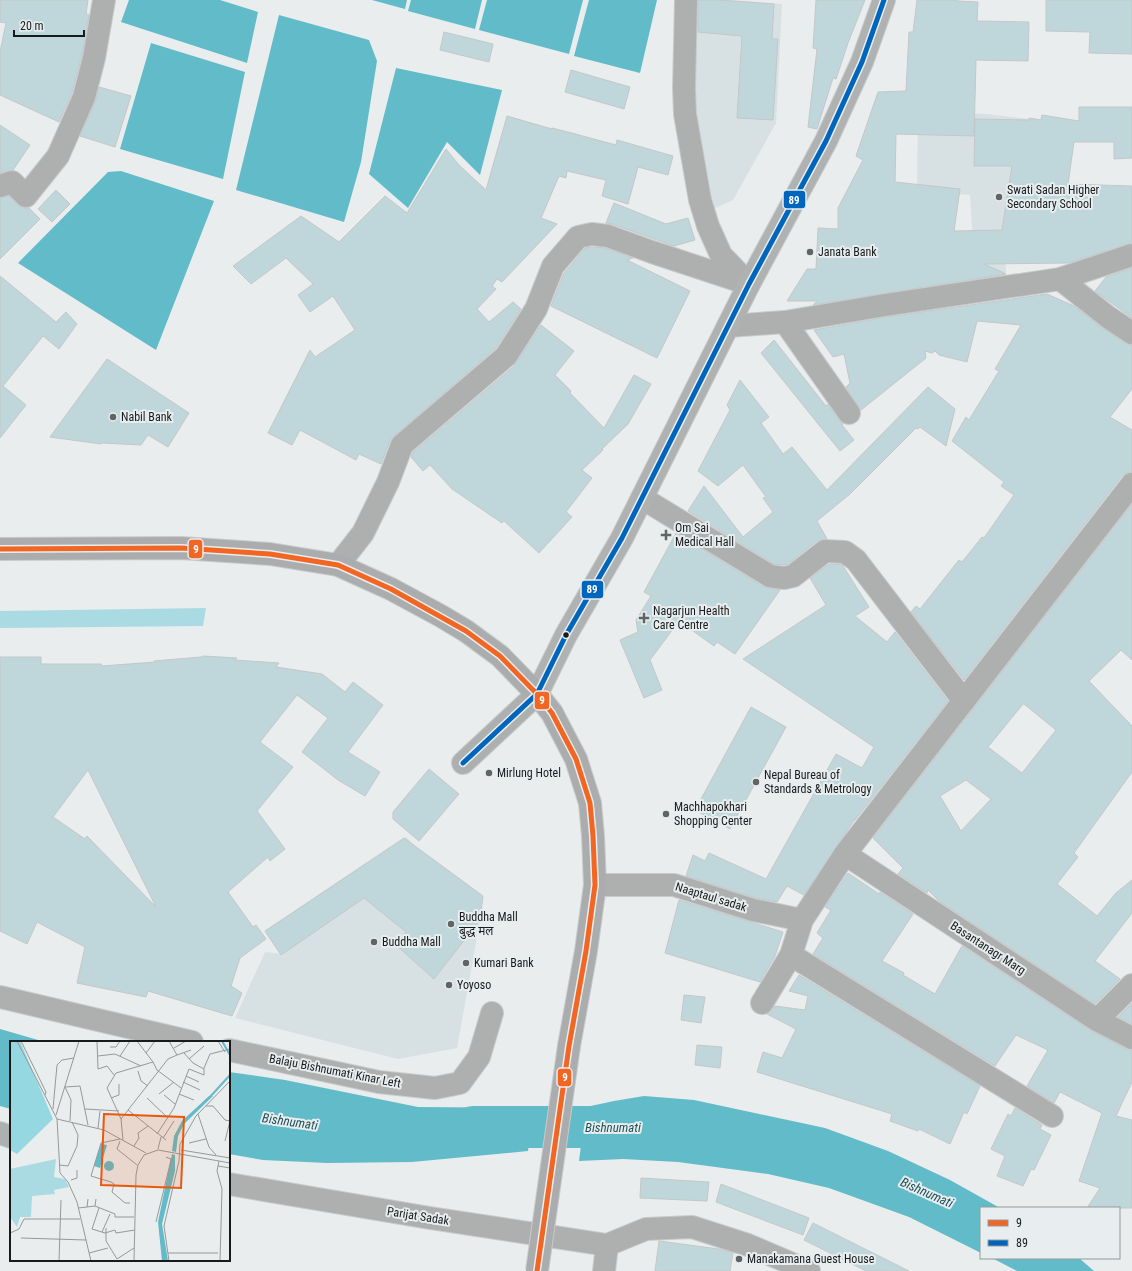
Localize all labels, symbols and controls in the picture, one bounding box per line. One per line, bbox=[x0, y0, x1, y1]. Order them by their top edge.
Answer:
scale bar bbox=[14, 12, 84, 38]
text: 20 m bbox=[20, 19, 44, 33]
place label: Swati Sadan Higher Secondary School bbox=[1007, 183, 1100, 211]
line badge: 89 bbox=[783, 190, 806, 209]
marker: Swati Sadan Higher Secondary School bbox=[994, 192, 1004, 202]
text: 89 bbox=[788, 194, 800, 207]
place label: Janata Bank bbox=[818, 245, 877, 259]
marker: Janata Bank bbox=[805, 247, 815, 257]
place label: Nabil Bank bbox=[121, 410, 172, 424]
marker: Nabil Bank bbox=[108, 412, 118, 422]
place label: Om Sai Medical Hall bbox=[675, 521, 734, 549]
marker: Om Sai Medical Hall bbox=[660, 529, 672, 541]
line badge: 9 bbox=[188, 539, 203, 559]
text: 9 bbox=[193, 543, 199, 556]
line badge: 89 bbox=[581, 580, 604, 599]
text: 89 bbox=[586, 583, 598, 596]
place label: Nagarjun Health Care Centre bbox=[653, 604, 730, 632]
marker: Nagarjun Health Care Centre bbox=[638, 612, 650, 624]
unlabelled marker bbox=[561, 630, 571, 640]
line badge: 9 bbox=[534, 691, 550, 710]
text: 9 bbox=[539, 694, 545, 707]
place label: Mirlung Hotel bbox=[497, 766, 561, 780]
marker: Mirlung Hotel bbox=[484, 768, 494, 778]
place label: Nepal Bureau of Standards & Metrology bbox=[764, 768, 872, 796]
marker: Nepal Bureau of Standards & Metrology bbox=[751, 777, 761, 787]
place label: Machhapokhari Shopping Center bbox=[674, 800, 753, 828]
marker: Machhapokhari Shopping Center bbox=[661, 809, 671, 819]
street label: Naaptaul sadak bbox=[674, 880, 749, 915]
place label: Buddha Mall बुद्ध मल bbox=[459, 910, 518, 939]
street label: Basantanagr Marg bbox=[948, 918, 1028, 978]
marker: Buddha Mall बुद्ध मल bbox=[446, 919, 456, 929]
place label: Buddha Mall bbox=[382, 935, 441, 949]
marker: Buddha Mall bbox=[369, 937, 379, 947]
place label: Kumari Bank bbox=[474, 956, 534, 970]
marker: Kumari Bank bbox=[461, 958, 471, 968]
place label: Yoyoso bbox=[457, 978, 491, 992]
marker: Yoyoso bbox=[444, 980, 454, 990]
inset map bbox=[10, 1041, 230, 1261]
street label: Balaju Bishnumati Kinar Left bbox=[268, 1051, 403, 1091]
line badge: 9 bbox=[557, 1068, 572, 1087]
text: 9 bbox=[562, 1071, 568, 1084]
water label: Bishnumati bbox=[261, 1110, 319, 1133]
water label: Bishnumati bbox=[585, 1120, 641, 1135]
water label: Bishnumati bbox=[898, 1174, 956, 1211]
street label: Parijat Sadak bbox=[386, 1204, 451, 1228]
legend bbox=[980, 1207, 1120, 1259]
text: 9 bbox=[1016, 1216, 1022, 1230]
text: 89 bbox=[1016, 1236, 1028, 1250]
place label: Manakamana Guest House bbox=[747, 1252, 875, 1266]
marker: Manakamana Guest House bbox=[734, 1254, 744, 1264]

